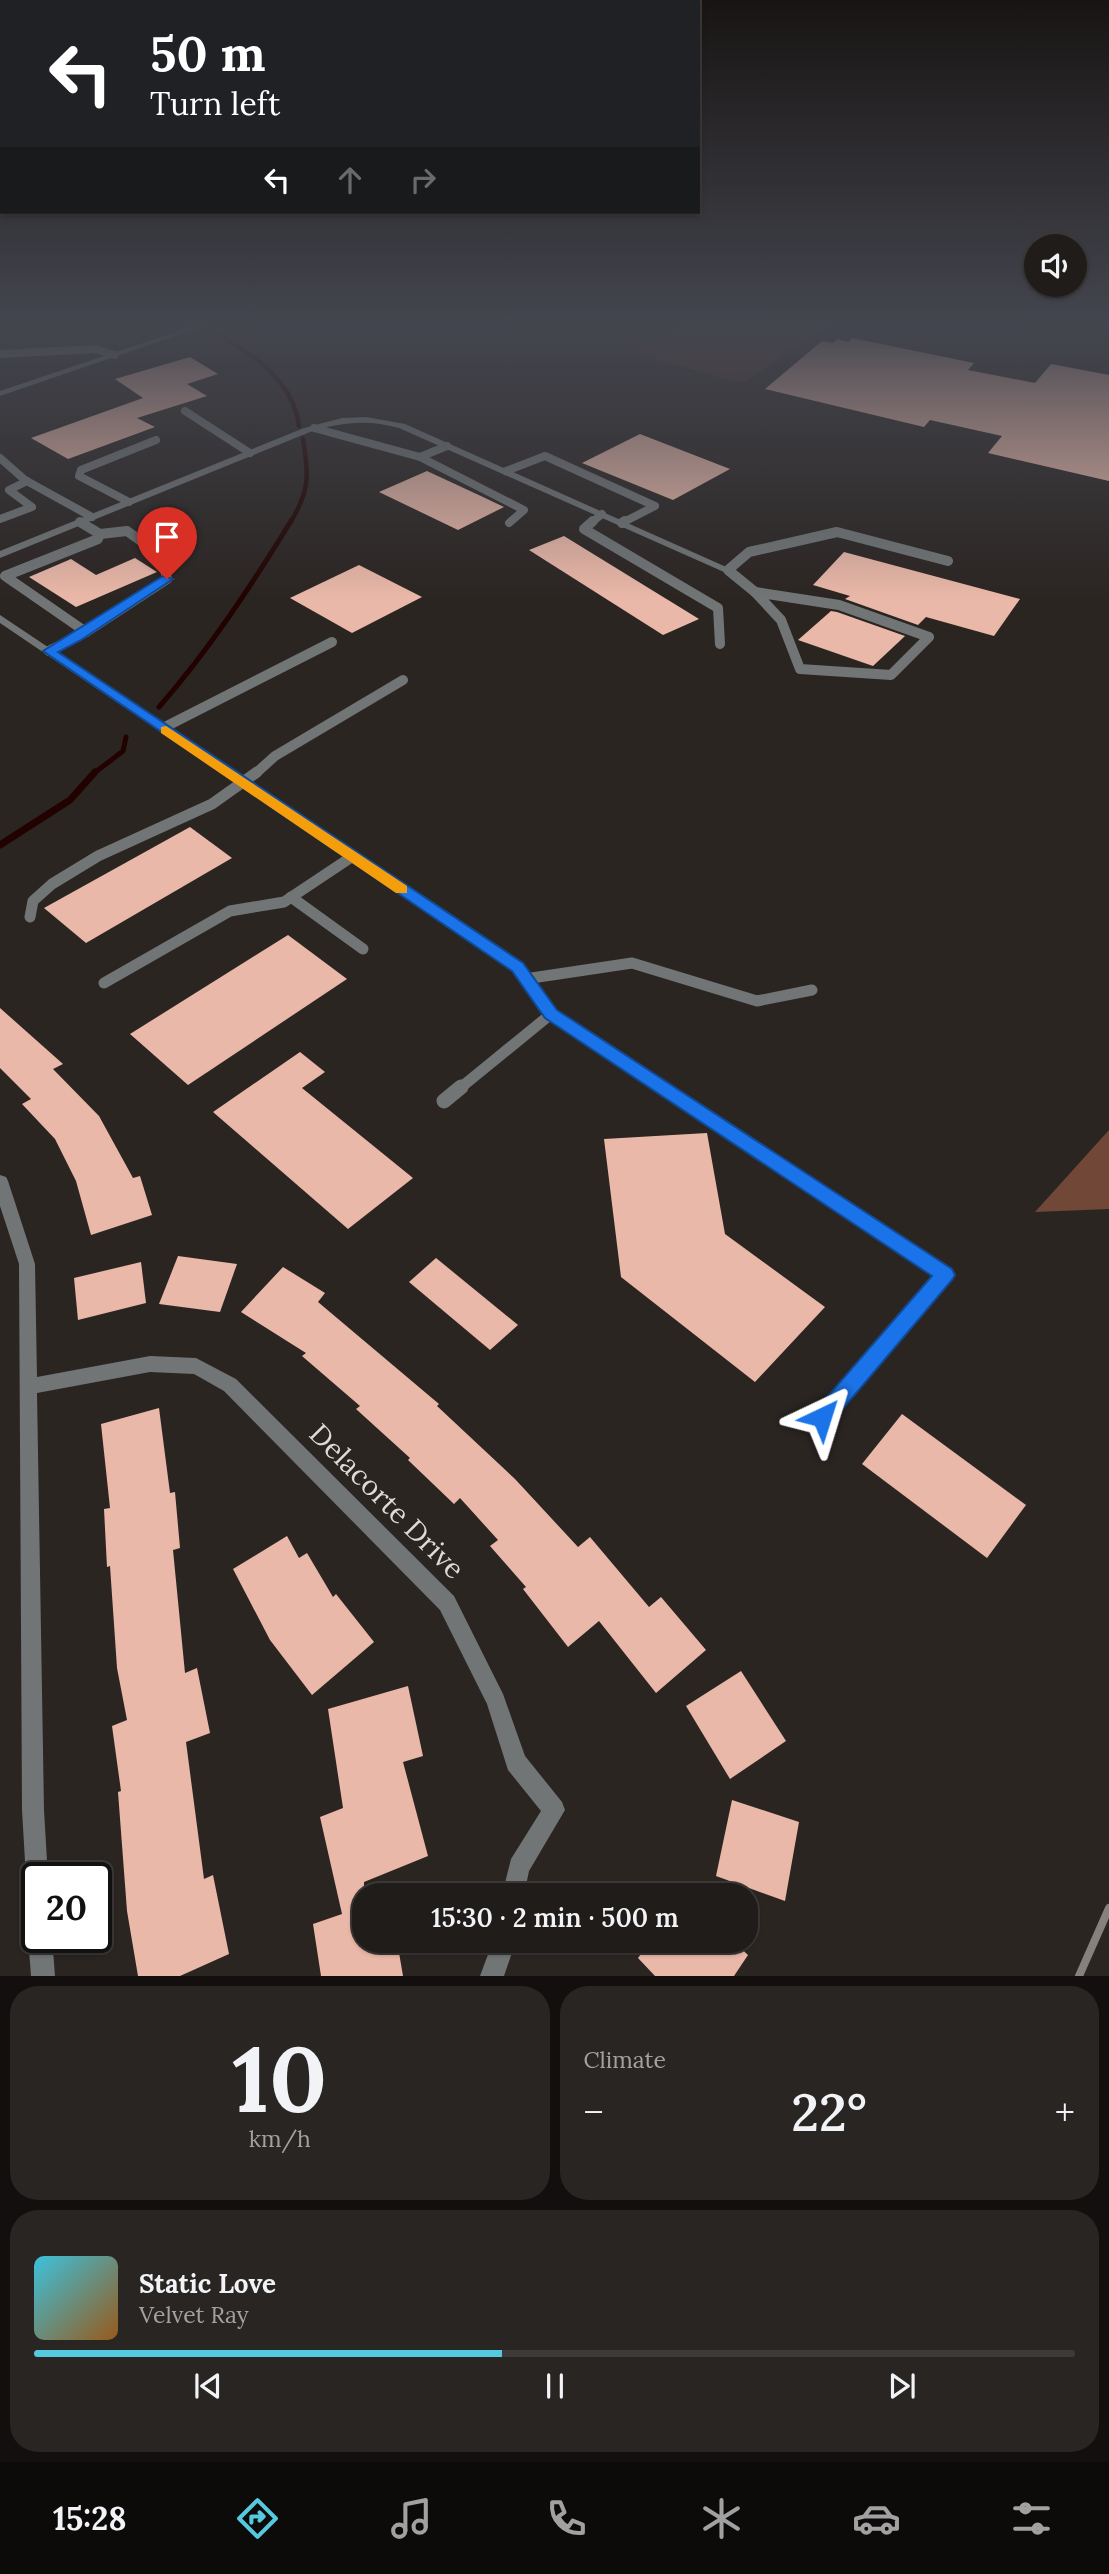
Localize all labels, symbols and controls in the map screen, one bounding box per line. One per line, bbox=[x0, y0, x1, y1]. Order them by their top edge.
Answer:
text: 50 m bbox=[150, 22, 266, 84]
icon: left bbox=[35, 28, 126, 119]
text: Turn left bbox=[150, 83, 280, 124]
icon: left bbox=[258, 161, 296, 199]
icon: ahead bbox=[331, 161, 369, 199]
icon: right bbox=[404, 161, 442, 199]
map controls bbox=[1024, 234, 1087, 297]
button: sound bbox=[1024, 234, 1087, 297]
pin bbox=[137, 507, 197, 579]
icon: arrive bbox=[148, 518, 186, 556]
position arrow bbox=[785, 1380, 859, 1454]
street label: Delacorte Drive bbox=[302, 1416, 472, 1586]
speed limit sign: 20 bbox=[21, 1862, 112, 1953]
text: 15:30 · 2 min · 500 m bbox=[431, 1901, 679, 1934]
text: 10 bbox=[232, 2020, 327, 2137]
text: Climate bbox=[584, 2045, 666, 2074]
text: 22° bbox=[791, 2079, 867, 2145]
text: − bbox=[584, 2088, 604, 2136]
text: + bbox=[1055, 2088, 1075, 2136]
text: km/h bbox=[249, 2124, 311, 2153]
text: Static Love bbox=[139, 2267, 276, 2300]
text: Velvet Ray bbox=[139, 2300, 249, 2329]
icon: previous bbox=[189, 2367, 227, 2405]
icon: pause bbox=[536, 2367, 574, 2405]
icon: next bbox=[883, 2367, 921, 2405]
icon: directions bbox=[233, 2494, 282, 2543]
icon: music bbox=[387, 2494, 436, 2543]
icon: phone bbox=[542, 2494, 591, 2543]
icon: climate bbox=[697, 2494, 746, 2543]
icon: car bbox=[852, 2494, 901, 2543]
icon: filters bbox=[1007, 2494, 1056, 2543]
text: 15:28 bbox=[53, 2498, 127, 2539]

